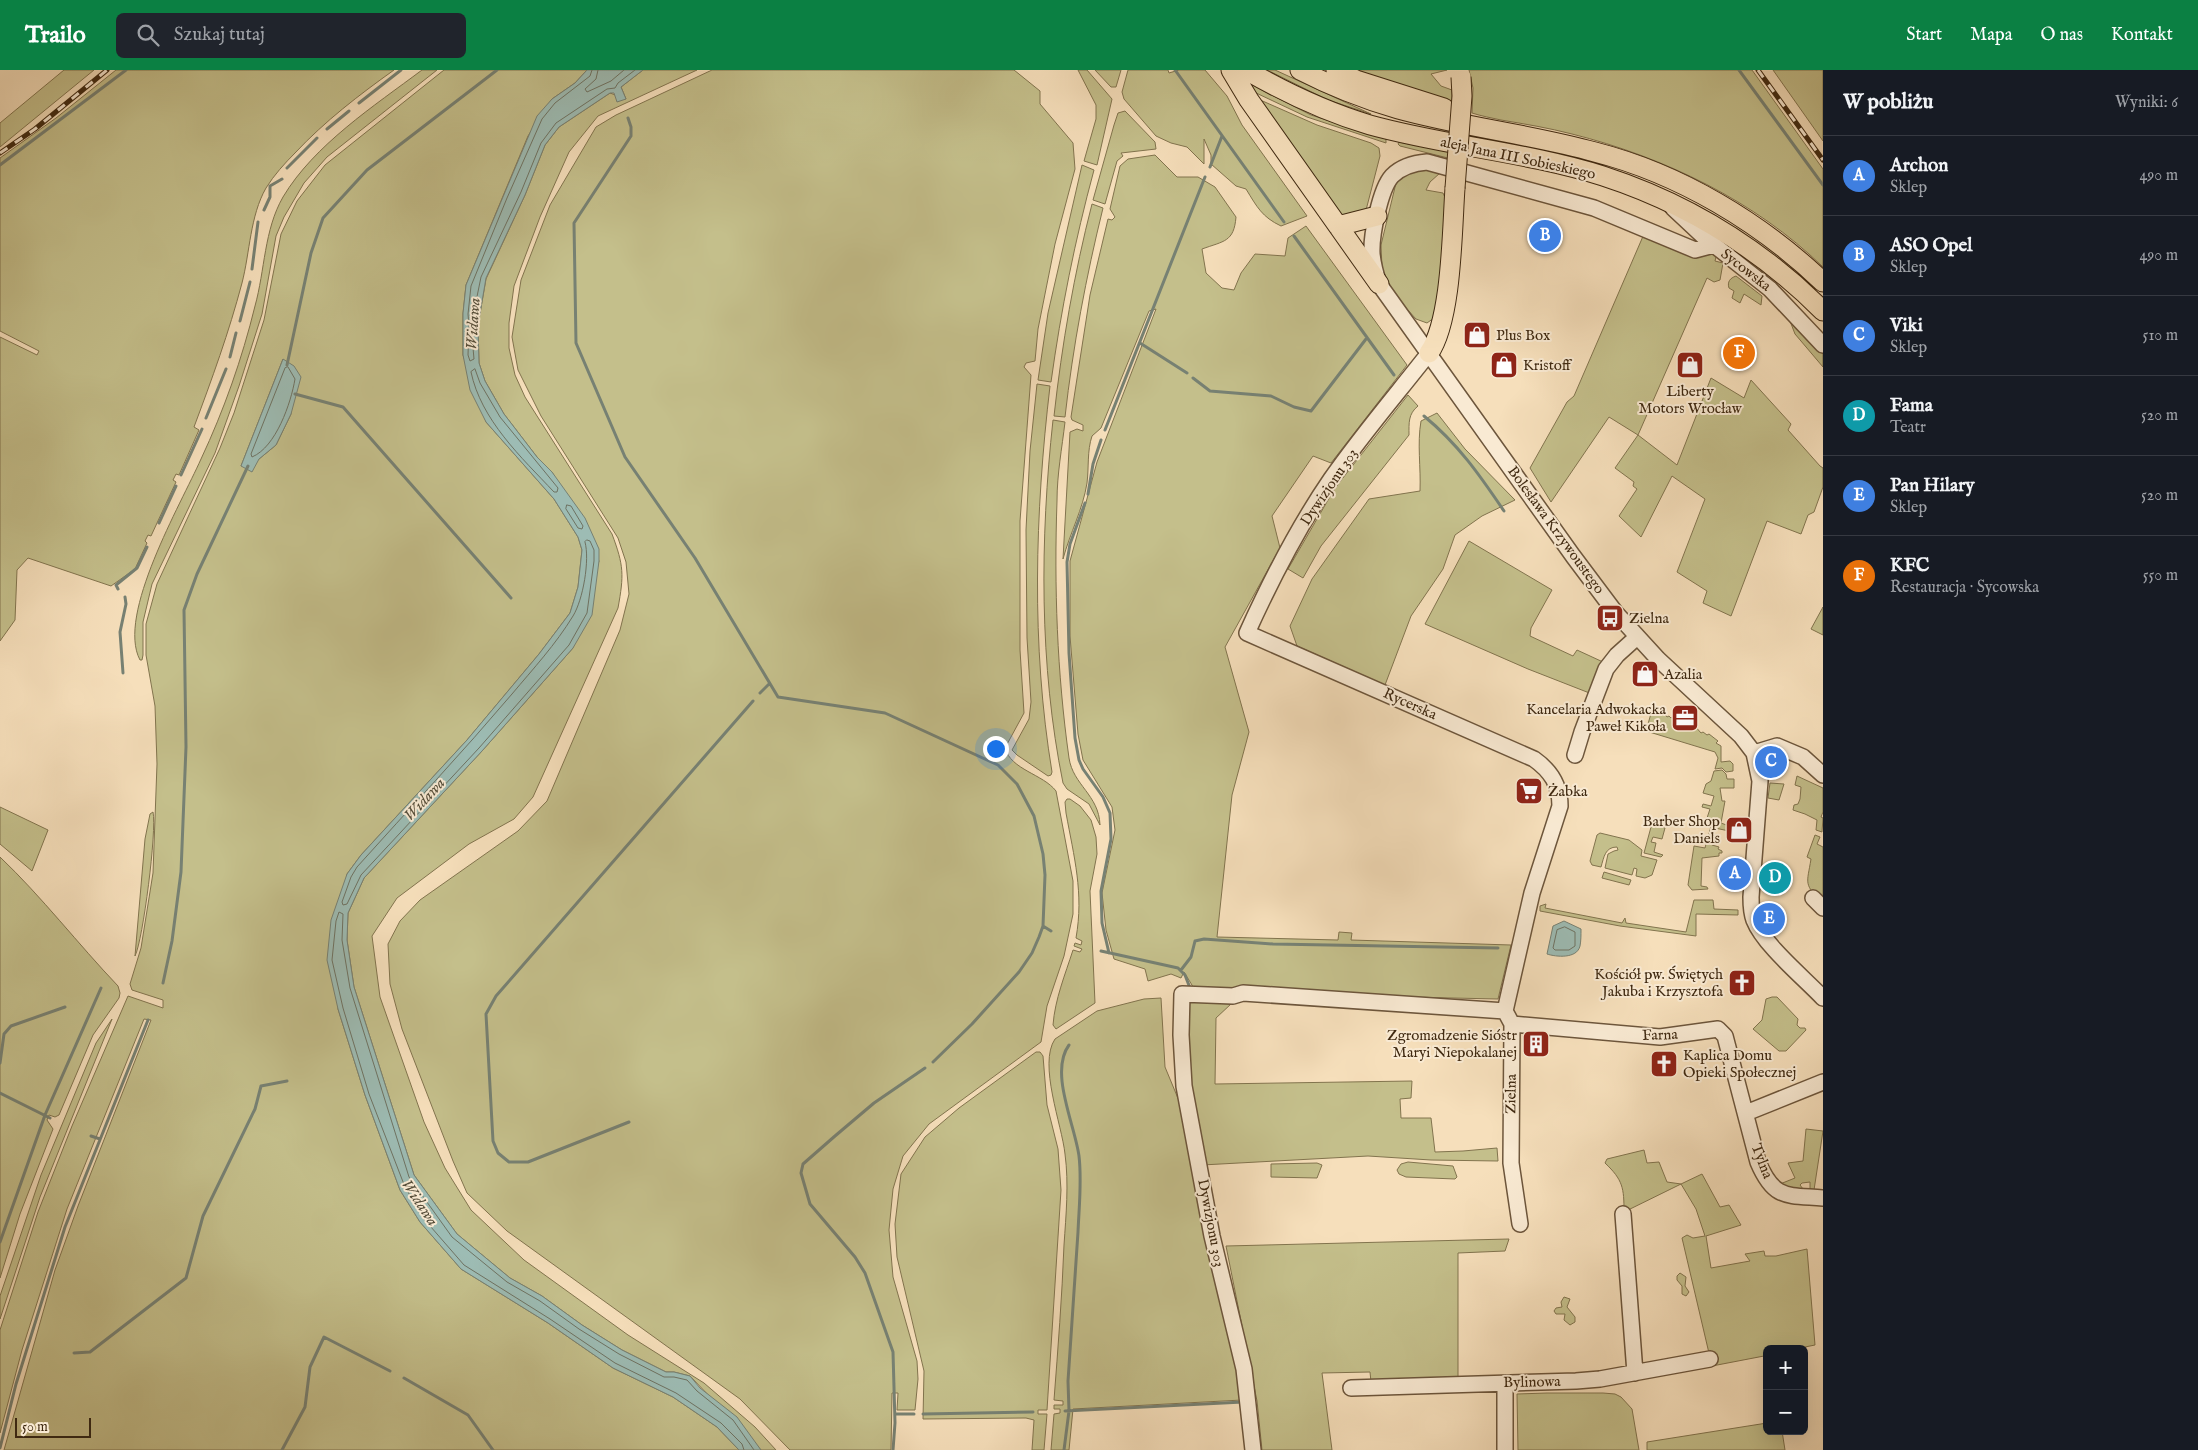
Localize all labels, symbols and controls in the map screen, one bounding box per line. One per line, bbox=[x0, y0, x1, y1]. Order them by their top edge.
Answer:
search box bbox=[116, 13, 466, 58]
text: Trailo bbox=[25, 20, 86, 51]
icon: search bbox=[134, 21, 162, 49]
text: Szukaj tutaj bbox=[174, 23, 265, 47]
text: Start bbox=[1906, 24, 1942, 47]
text: Mapa bbox=[1970, 24, 2013, 47]
text: O nas bbox=[2041, 24, 2083, 47]
text: Kontakt bbox=[2111, 24, 2173, 47]
text: W pobliżu bbox=[1843, 89, 1933, 116]
text: Wyniki: 6 bbox=[2115, 93, 2178, 113]
street label: aleja Jana III Sobieskiego bbox=[1439, 132, 1597, 184]
text: Archon bbox=[1890, 154, 1948, 178]
text: A bbox=[1854, 166, 1864, 186]
text: 490 m bbox=[2139, 166, 2178, 186]
text: Sklep bbox=[1890, 178, 1927, 198]
pin: B bbox=[1529, 217, 1561, 255]
text: ASO Opel bbox=[1890, 234, 1972, 258]
street label: Sycowska bbox=[1717, 244, 1775, 296]
text: B bbox=[1854, 246, 1864, 266]
text: 490 m bbox=[2139, 246, 2178, 266]
text: Sklep bbox=[1890, 258, 1927, 278]
water label: Widawa bbox=[462, 297, 486, 351]
text: Viki bbox=[1890, 314, 1923, 338]
shop icon: Plus Box bbox=[1462, 320, 1492, 350]
place label: Plus Box bbox=[1496, 326, 1551, 345]
text: C bbox=[1853, 326, 1865, 346]
text: 510 m bbox=[2143, 326, 2178, 346]
pin: F bbox=[1723, 334, 1755, 372]
text: Sklep bbox=[1890, 338, 1927, 358]
shop icon: Kristoff bbox=[1489, 350, 1519, 380]
shop icon: Liberty Motors Wrocław bbox=[1675, 350, 1705, 380]
place label: Kristoff bbox=[1523, 356, 1573, 375]
place label: Liberty Motors Wrocław bbox=[1638, 382, 1743, 418]
text: Fama bbox=[1890, 394, 1933, 418]
text: D bbox=[1853, 406, 1865, 426]
text: 520 m bbox=[2141, 406, 2178, 426]
text: Teatr bbox=[1890, 418, 1926, 438]
street label: Dywizjonu 303 bbox=[1296, 445, 1362, 529]
street label: Bolesława Krzywoustego bbox=[1503, 462, 1609, 598]
text: Pan Hilary bbox=[1890, 474, 1975, 498]
text: E bbox=[1853, 486, 1865, 506]
text: 520 m bbox=[2141, 486, 2178, 506]
text: Sklep bbox=[1890, 498, 1927, 518]
text: KFC bbox=[1890, 554, 1929, 578]
text: F bbox=[1854, 566, 1864, 586]
text: 550 m bbox=[2143, 566, 2178, 586]
text: Restauracja · Sycowska bbox=[1890, 578, 2039, 598]
bus stop icon: Zielna bbox=[1595, 603, 1625, 633]
place label: Zielna bbox=[1629, 609, 1669, 628]
shop icon: Azalia bbox=[1630, 659, 1660, 689]
place label: Azalia bbox=[1663, 665, 1703, 684]
street label: Rycerska bbox=[1380, 684, 1440, 724]
place label: Kancelaria Adwokacka Paweł Kikoła bbox=[1526, 700, 1667, 736]
office icon: Kancelaria Adwokacka Paweł Kikoła bbox=[1670, 703, 1700, 733]
your location bbox=[983, 736, 1009, 762]
pin: C bbox=[1755, 743, 1787, 781]
water label: Widawa bbox=[400, 774, 450, 826]
supermarket icon: Żabka bbox=[1514, 776, 1544, 806]
place label: Żabka bbox=[1548, 782, 1588, 801]
place label: Barber Shop Daniels bbox=[1643, 812, 1720, 848]
shop icon: Barber Shop Daniels bbox=[1724, 815, 1754, 845]
pin: A bbox=[1719, 855, 1751, 893]
pin: D bbox=[1759, 859, 1791, 897]
pin: E bbox=[1753, 900, 1785, 938]
place label: Kościół pw. Świętych Jakuba i Krzysztofa bbox=[1594, 965, 1724, 1001]
church icon: Kościół pw. Świętych Jakuba i Krzysztofa bbox=[1727, 968, 1757, 998]
street label: Farna bbox=[1642, 1025, 1679, 1045]
place label: Zgromadzenie Sióstr Maryi Niepokalanej bbox=[1387, 1026, 1517, 1062]
building icon: Zgromadzenie Sióstr Maryi Niepokalanej bbox=[1521, 1029, 1551, 1059]
place label: Kaplica Domu Opieki Społecznej bbox=[1683, 1046, 1796, 1082]
church icon: Kaplica Domu Opieki Społecznej bbox=[1649, 1049, 1679, 1079]
street label: Zielna bbox=[1501, 1073, 1521, 1114]
street label: Tylna bbox=[1747, 1141, 1778, 1182]
water label: Widawa bbox=[396, 1176, 442, 1230]
street label: Dywizjonu 303 bbox=[1193, 1177, 1229, 1269]
map controls bbox=[1763, 1345, 1808, 1435]
button: + bbox=[1763, 1345, 1808, 1390]
street label: Bylinowa bbox=[1503, 1372, 1561, 1392]
button: − bbox=[1763, 1390, 1808, 1435]
scale bar bbox=[15, 1415, 91, 1438]
text: 50 m bbox=[22, 1418, 48, 1436]

